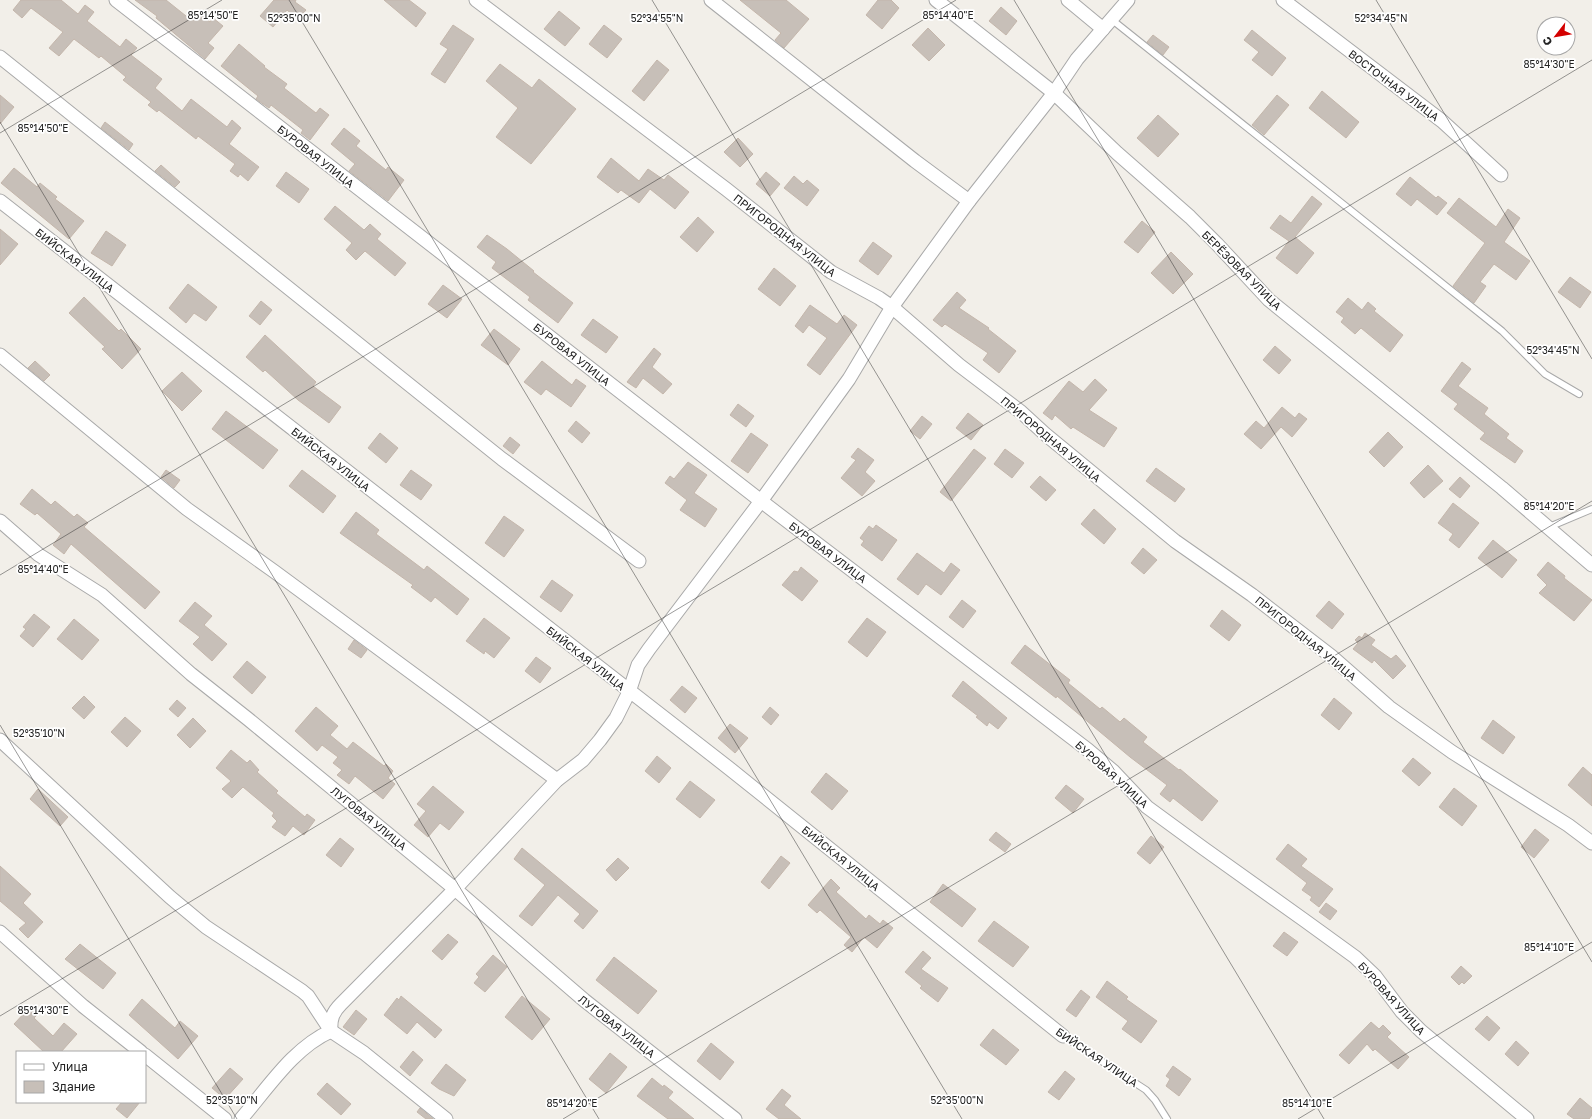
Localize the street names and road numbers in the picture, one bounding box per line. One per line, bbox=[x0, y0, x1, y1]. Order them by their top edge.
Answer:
street label: ВОСТОЧНАЯ УЛИЦА bbox=[1346, 47, 1442, 124]
street label: БУРОВАЯ УЛИЦА bbox=[275, 122, 357, 190]
street label: ПРИГОРОДНАЯ УЛИЦА bbox=[731, 191, 839, 279]
street label: БИЙСКАЯ УЛИЦА bbox=[33, 225, 117, 295]
street label: БЕРЁЗОВАЯ УЛИЦА bbox=[1200, 228, 1285, 313]
street label: БУРОВАЯ УЛИЦА bbox=[531, 320, 613, 388]
street label: ПРИГОРОДНАЯ УЛИЦА bbox=[999, 394, 1104, 485]
street label: БИЙСКАЯ УЛИЦА bbox=[289, 424, 373, 494]
street label: БУРОВАЯ УЛИЦА bbox=[787, 519, 870, 586]
street label: ПРИГОРОДНАЯ УЛИЦА bbox=[1253, 593, 1360, 683]
street label: БИЙСКАЯ УЛИЦА bbox=[544, 623, 628, 693]
street label: БУРОВАЯ УЛИЦА bbox=[1073, 738, 1152, 811]
street label: ЛУГОВАЯ УЛИЦА bbox=[329, 784, 410, 853]
street label: БИЙСКАЯ УЛИЦА bbox=[800, 823, 883, 894]
street label: БУРОВАЯ УЛИЦА bbox=[1356, 959, 1429, 1038]
street label: ЛУГОВАЯ УЛИЦА bbox=[576, 992, 658, 1060]
street label: БИЙСКАЯ УЛИЦА bbox=[1054, 1025, 1141, 1090]

